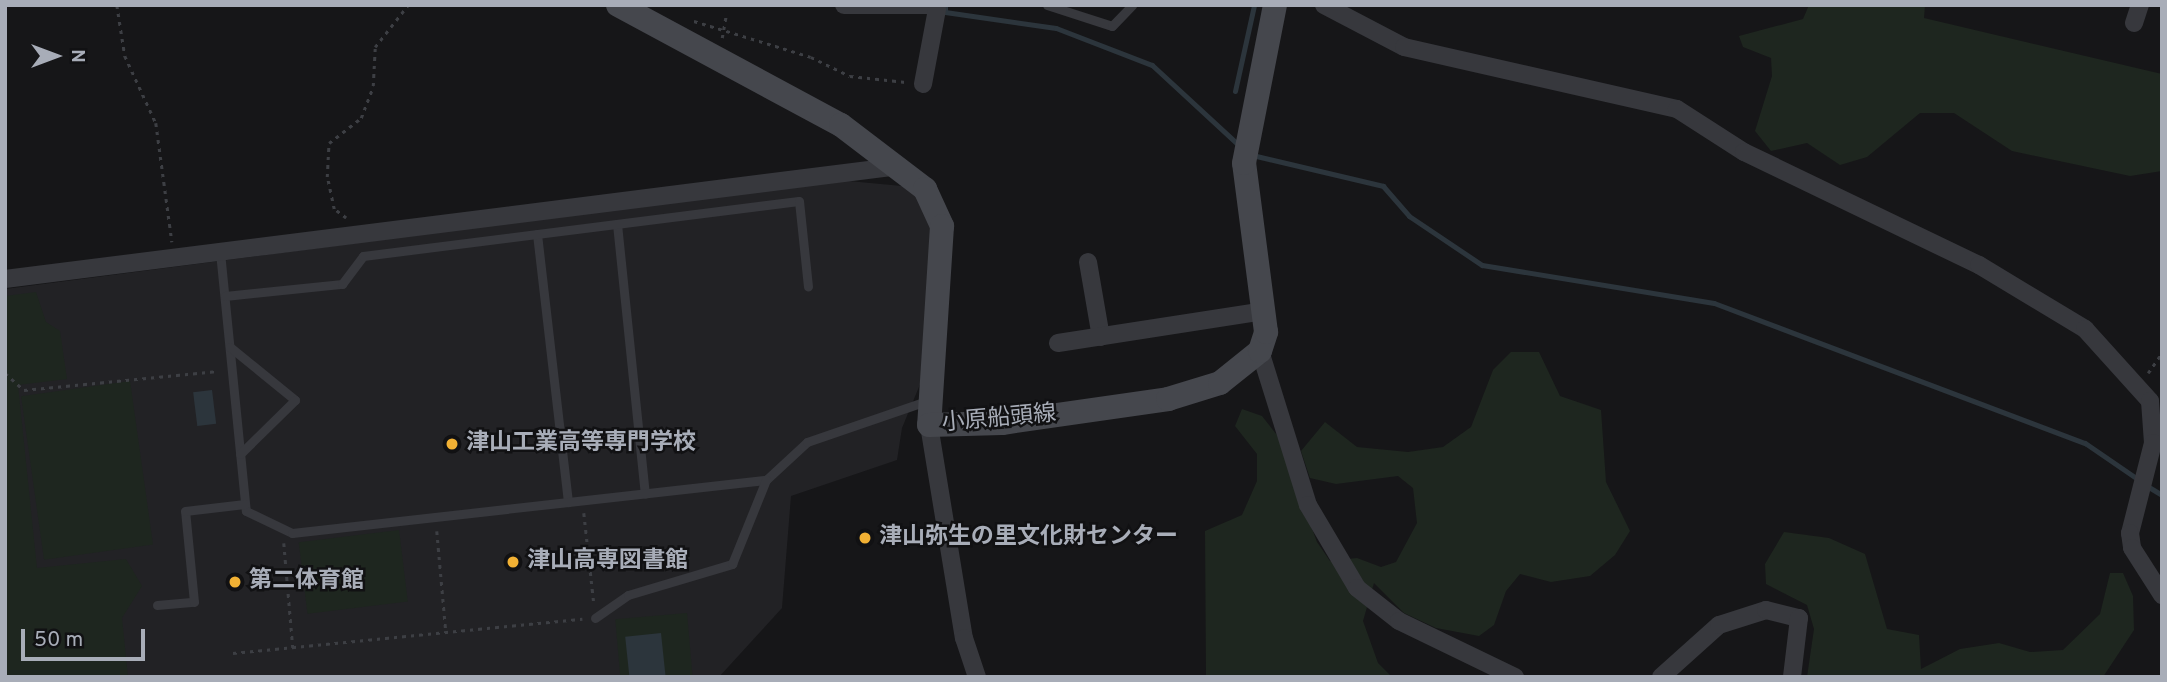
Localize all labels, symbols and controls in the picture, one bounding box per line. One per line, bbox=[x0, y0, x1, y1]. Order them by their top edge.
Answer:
north arrow bbox=[21, 21, 91, 91]
text: N bbox=[65, 49, 89, 63]
street label: 小原船頭線 bbox=[941, 401, 1057, 439]
place label: 津山工業高等専門学校 bbox=[466, 430, 696, 458]
marker: 津山工業高等専門学校 bbox=[444, 436, 460, 452]
place label: 津山弥生の里文化財センター bbox=[879, 524, 1178, 552]
marker: 津山弥生の里文化財センター bbox=[857, 530, 873, 546]
place label: 津山高専図書館 bbox=[527, 548, 688, 576]
marker: 津山高専図書館 bbox=[505, 554, 521, 570]
place label: 第二体育館 bbox=[249, 568, 364, 596]
marker: 第二体育館 bbox=[227, 574, 243, 590]
scale bar bbox=[24, 616, 149, 660]
text: 50 m bbox=[34, 627, 83, 654]

